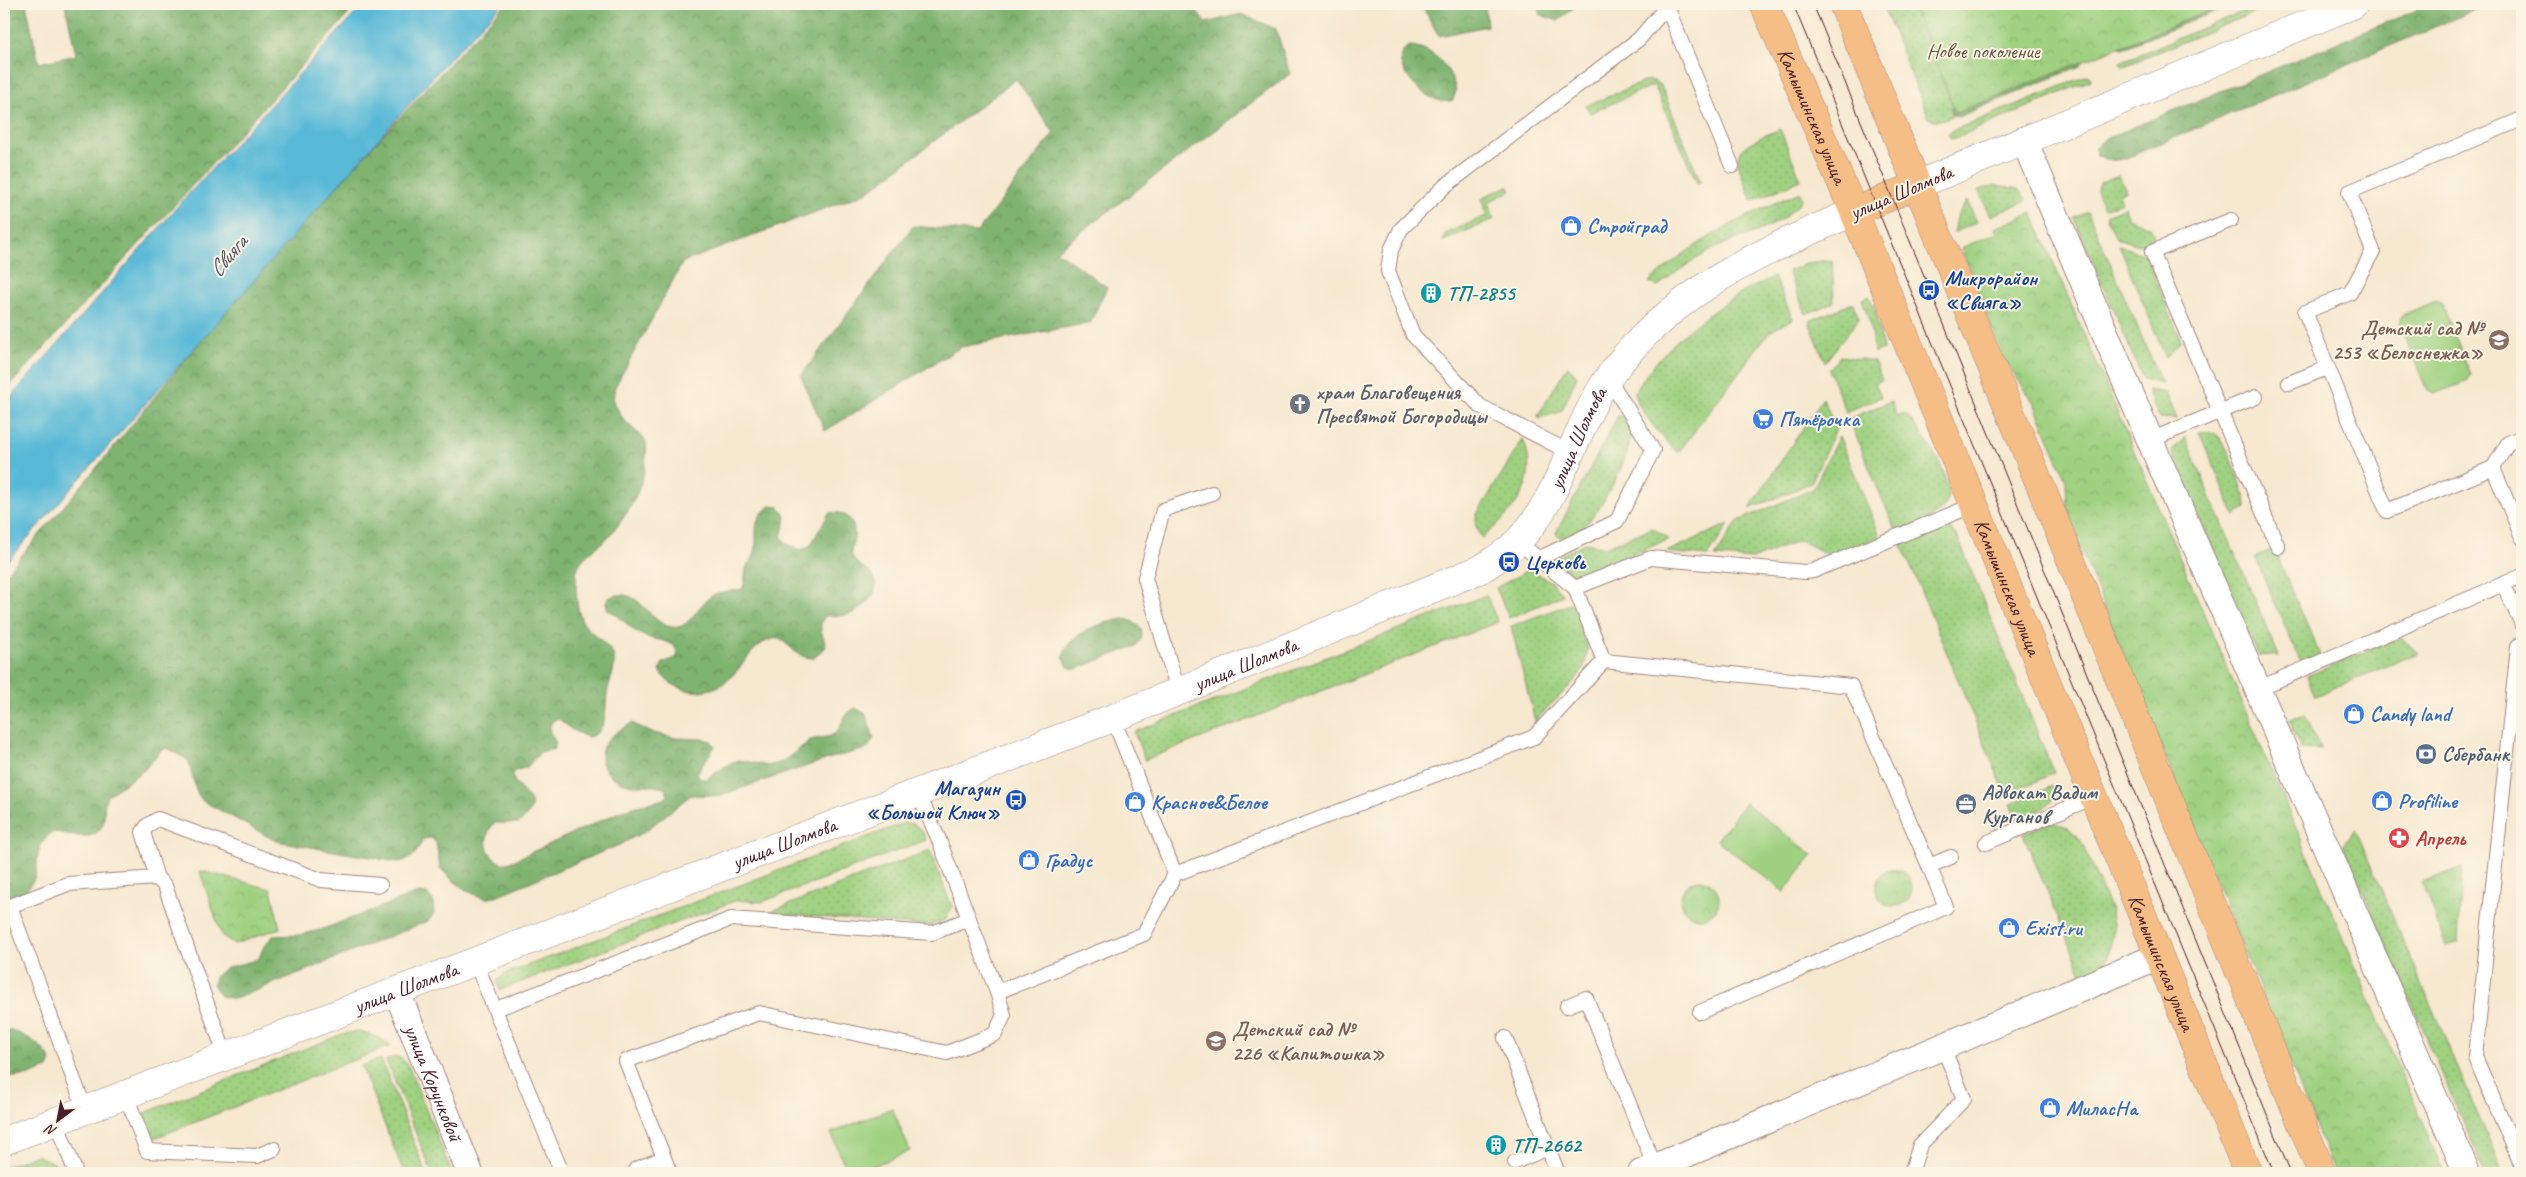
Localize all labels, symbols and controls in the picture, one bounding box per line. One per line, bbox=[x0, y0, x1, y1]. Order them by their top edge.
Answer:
park label: Новое поколение bbox=[1927, 38, 2041, 64]
street label: Камышинская улица bbox=[1772, 44, 1854, 190]
street label: улица Шолмова bbox=[1844, 158, 1959, 226]
place label: Стройград bbox=[1587, 213, 1668, 239]
shop icon: Стройград bbox=[1559, 214, 1583, 238]
water label: Свияга bbox=[202, 227, 255, 283]
place label: Микрорайон «Свияга» bbox=[1945, 265, 2039, 315]
bus stop icon: Микрорайон «Свияга» bbox=[1917, 278, 1941, 302]
place label: ТП-2855 bbox=[1447, 280, 1516, 306]
building icon: ТП-2855 bbox=[1419, 281, 1443, 305]
place label: Детский сад № 253 «Белоснежка» bbox=[2332, 315, 2487, 365]
school or university icon: Детский сад № 253 «Белоснежка» bbox=[2487, 328, 2511, 352]
place label: храм Благовещения Пресвятой Богородицы bbox=[1316, 379, 1489, 429]
street label: улица Шолмова bbox=[1542, 380, 1614, 495]
church icon: храм Благовещения Пресвятой Богородицы bbox=[1288, 392, 1312, 416]
place label: Пятёрочка bbox=[1779, 406, 1861, 432]
supermarket icon: Пятёрочка bbox=[1751, 407, 1775, 431]
street label: Камышинская улица bbox=[1968, 515, 2048, 661]
place label: Церковь bbox=[1525, 549, 1587, 575]
bus stop icon: Церковь bbox=[1497, 550, 1521, 574]
street label: улица Шолмова bbox=[1188, 631, 1303, 698]
place label: Candy land bbox=[2370, 701, 2454, 727]
shop icon: Candy land bbox=[2342, 702, 2366, 726]
place label: Сбербанк bbox=[2442, 741, 2511, 767]
bank icon: Сбербанк bbox=[2414, 742, 2438, 766]
place label: Магазин «Большой Ключ» bbox=[866, 775, 1001, 825]
place label: Адвокат Вадим Курганов bbox=[1982, 779, 2098, 829]
bus stop icon: Магазин «Большой Ключ» bbox=[1004, 788, 1028, 812]
place label: Profiline bbox=[2398, 788, 2459, 814]
place label: Красное&Белое bbox=[1151, 789, 1269, 815]
shop icon: Profiline bbox=[2370, 789, 2394, 813]
shop icon: Красное&Белое bbox=[1123, 790, 1147, 814]
office icon: Адвокат Вадим Курганов bbox=[1954, 792, 1978, 816]
street label: улица Шолмова bbox=[727, 811, 842, 876]
place label: Апрель bbox=[2415, 825, 2467, 851]
pharmacy icon: Апрель bbox=[2387, 826, 2411, 850]
place label: Градус bbox=[1045, 847, 1093, 874]
shop icon: Градус bbox=[1017, 848, 1041, 872]
street label: Камышинская улица bbox=[2122, 891, 2202, 1037]
place label: Exist.ru bbox=[2025, 915, 2084, 941]
shop icon: Exist.ru bbox=[1997, 916, 2021, 940]
street label: улица Шолмова bbox=[348, 955, 464, 1020]
place label: Детский сад № 226 «Капитошка» bbox=[1232, 1016, 1385, 1066]
street label: улица Корунковой bbox=[398, 1019, 469, 1146]
school or university icon: Детский сад № 226 «Капитошка» bbox=[1204, 1029, 1228, 1053]
north arrow bbox=[32, 1094, 82, 1144]
place label: МиласНа bbox=[2066, 1095, 2139, 1121]
shop icon: МиласНа bbox=[2038, 1096, 2062, 1120]
text: N bbox=[41, 1120, 60, 1140]
place label: ТП-2662 bbox=[1512, 1132, 1584, 1158]
building icon: ТП-2662 bbox=[1484, 1133, 1508, 1157]

